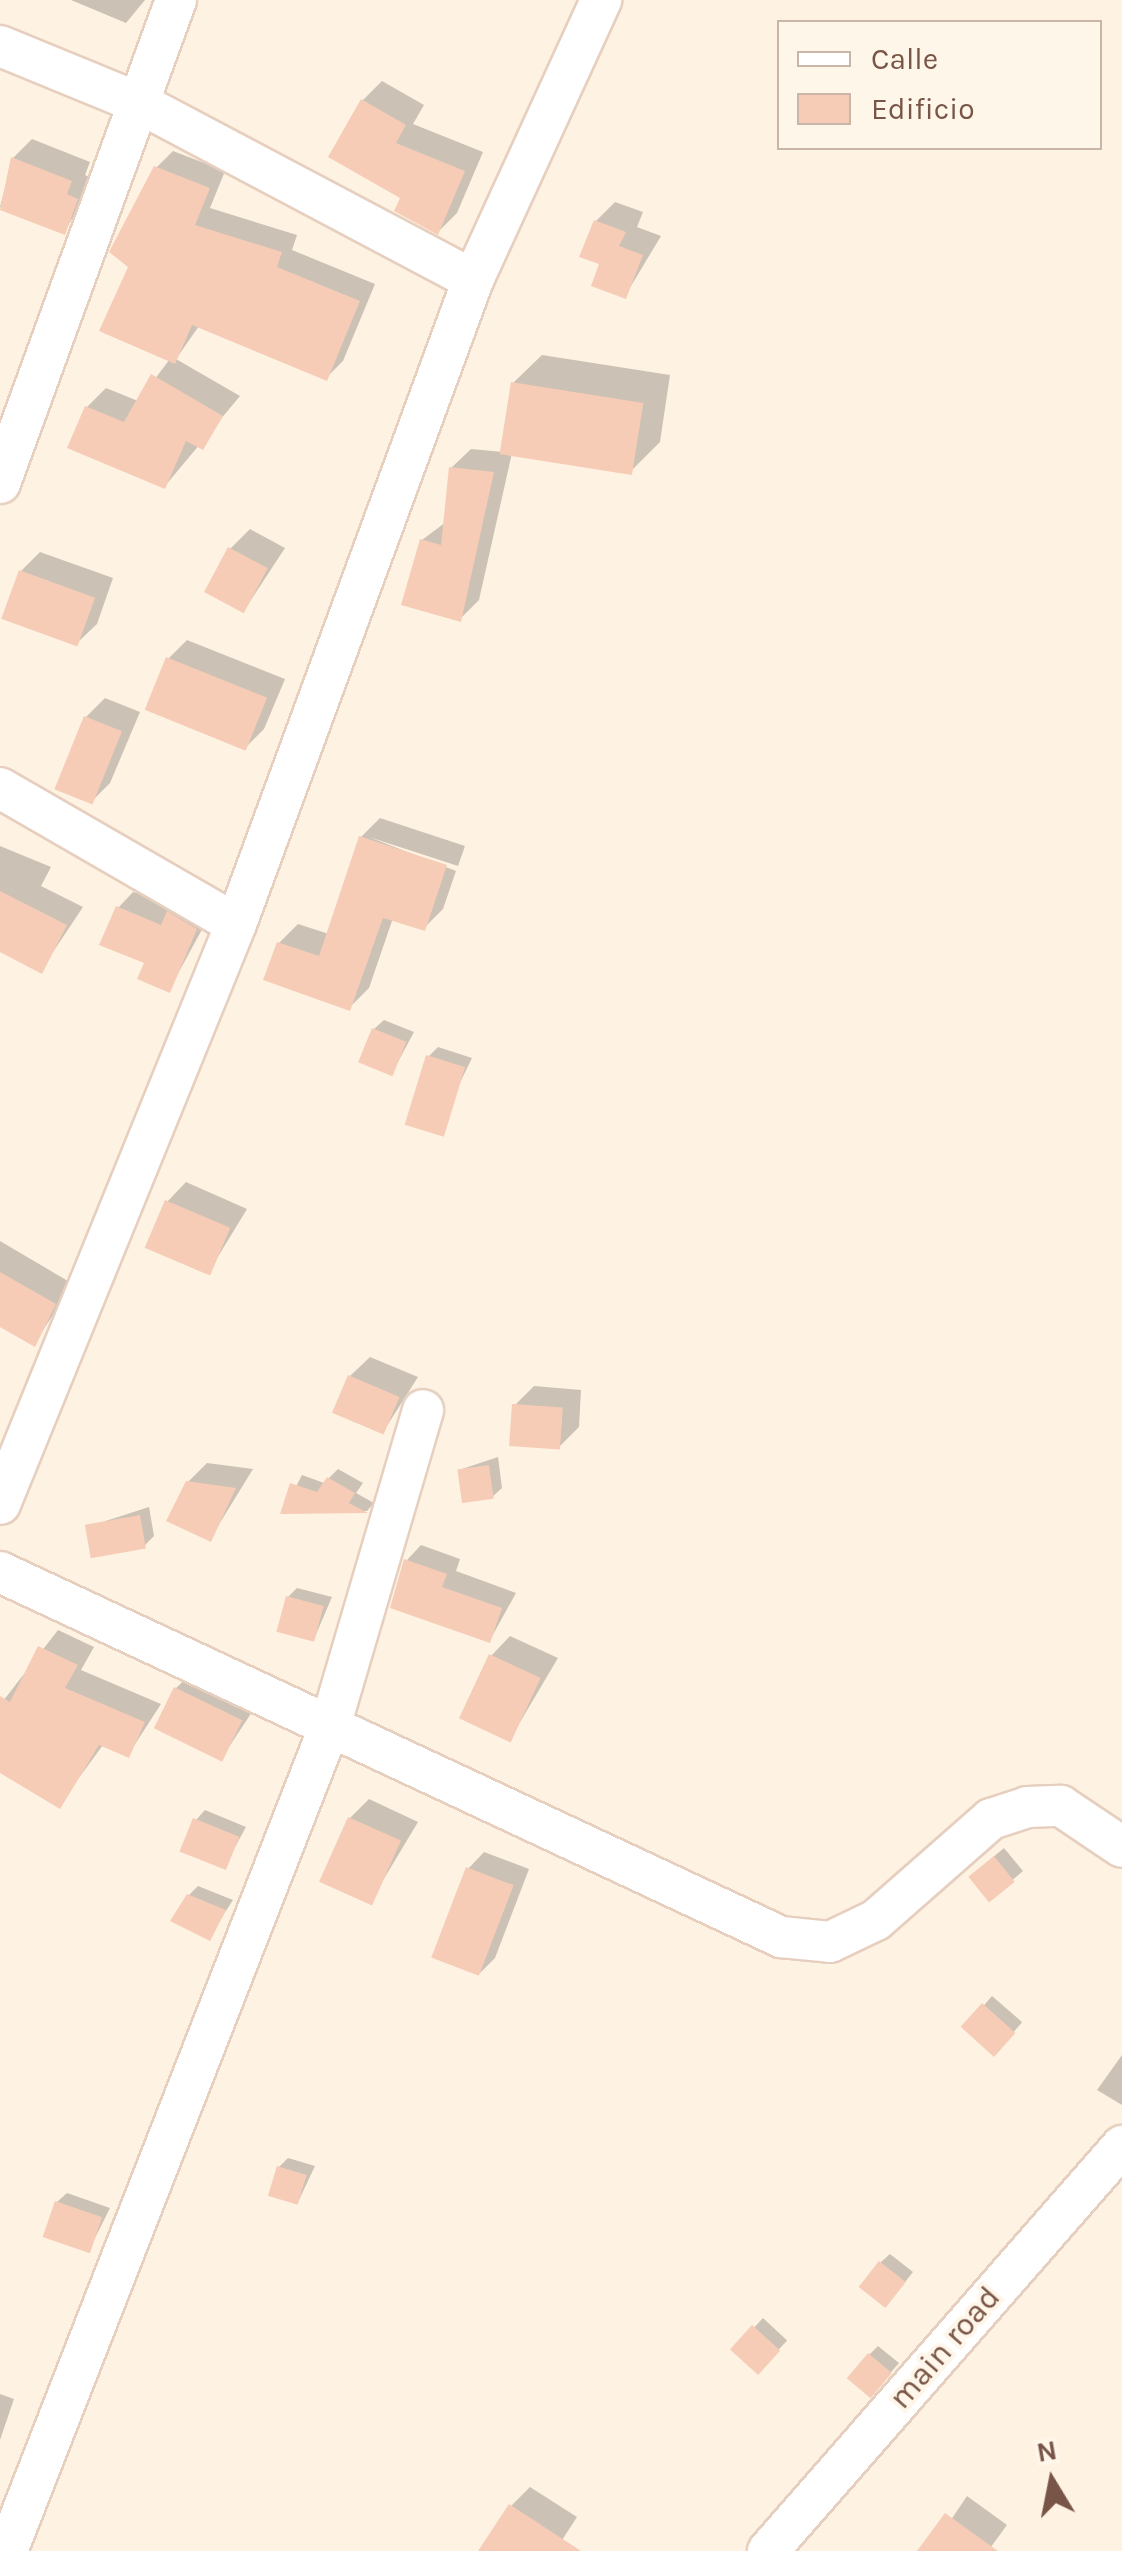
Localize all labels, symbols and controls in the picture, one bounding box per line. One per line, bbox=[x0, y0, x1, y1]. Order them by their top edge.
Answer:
legend bbox=[777, 20, 1102, 150]
text: Calle bbox=[871, 41, 938, 77]
text: Edificio bbox=[871, 91, 975, 127]
street label: main road bbox=[881, 2279, 1009, 2417]
north arrow bbox=[1002, 2431, 1102, 2531]
text: N bbox=[1034, 2433, 1059, 2469]

